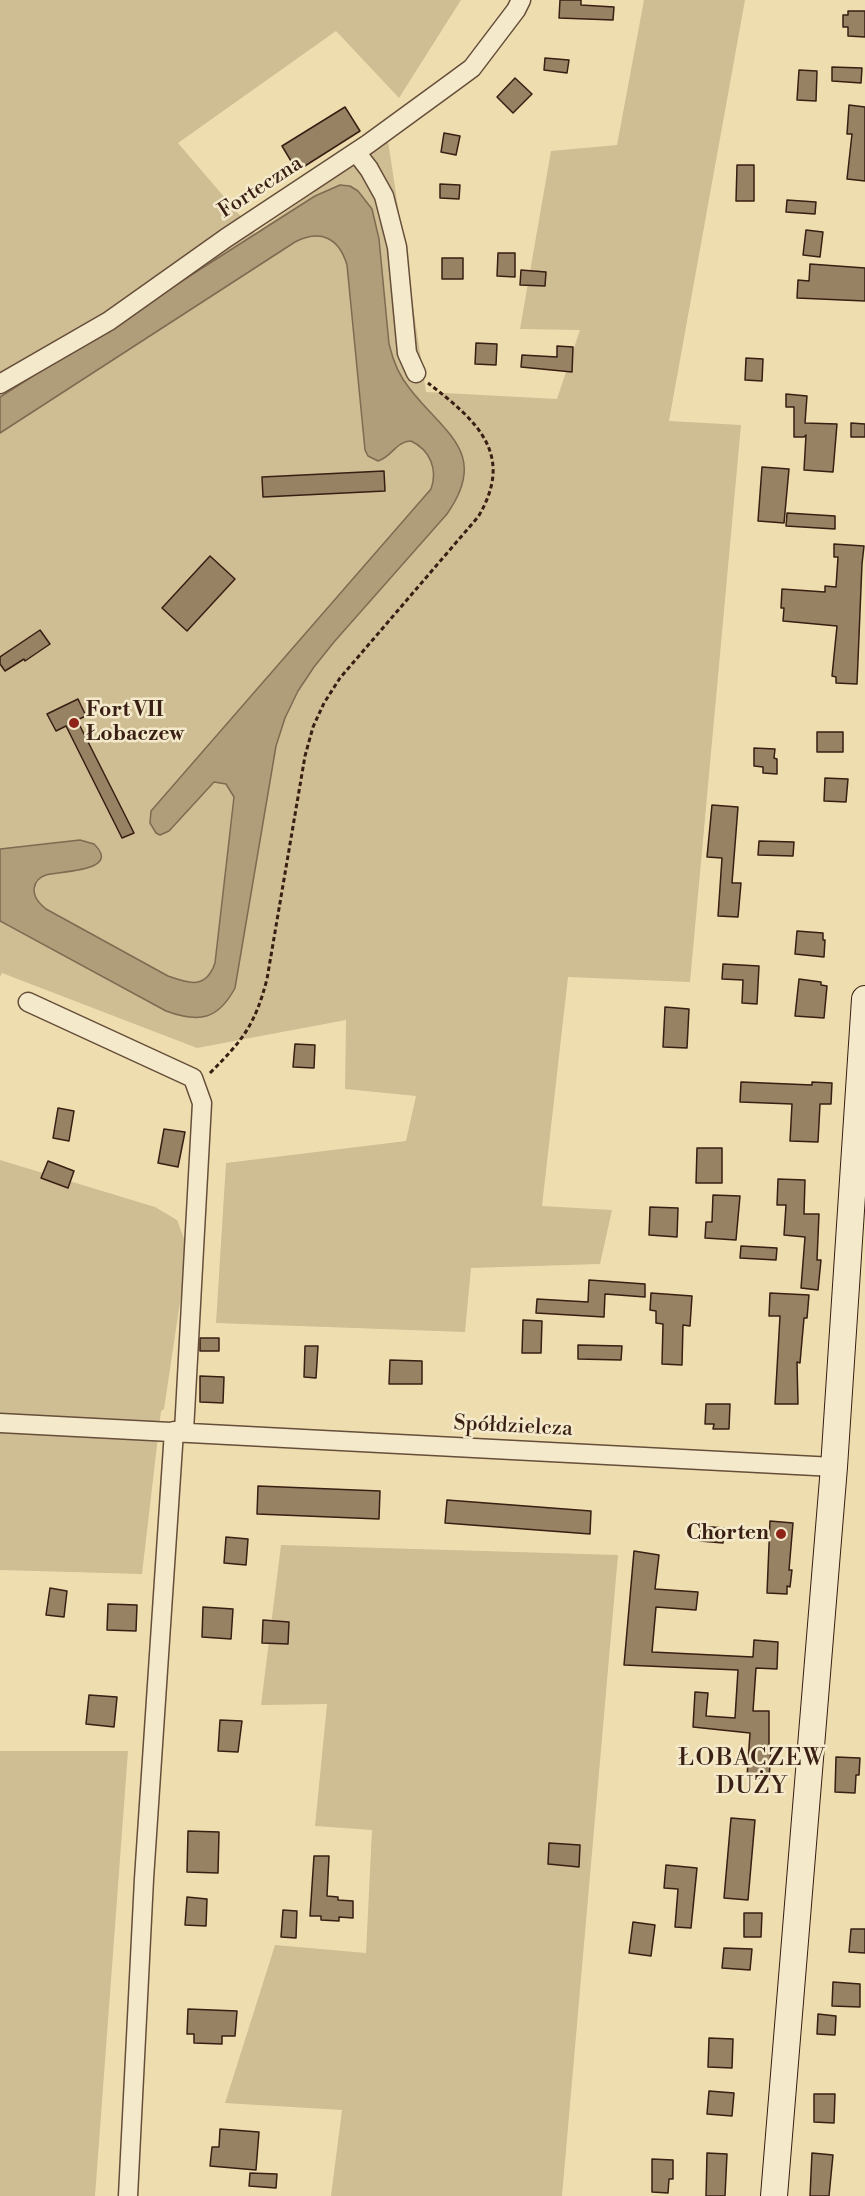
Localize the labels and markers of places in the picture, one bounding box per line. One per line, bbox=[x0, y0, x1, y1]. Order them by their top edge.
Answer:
place label: Fort VII Łobaczew bbox=[86, 698, 184, 748]
marker: Fort VII Łobaczew bbox=[67, 716, 81, 730]
place label: Chorten bbox=[686, 1521, 769, 1547]
marker: Chorten bbox=[774, 1527, 788, 1541]

